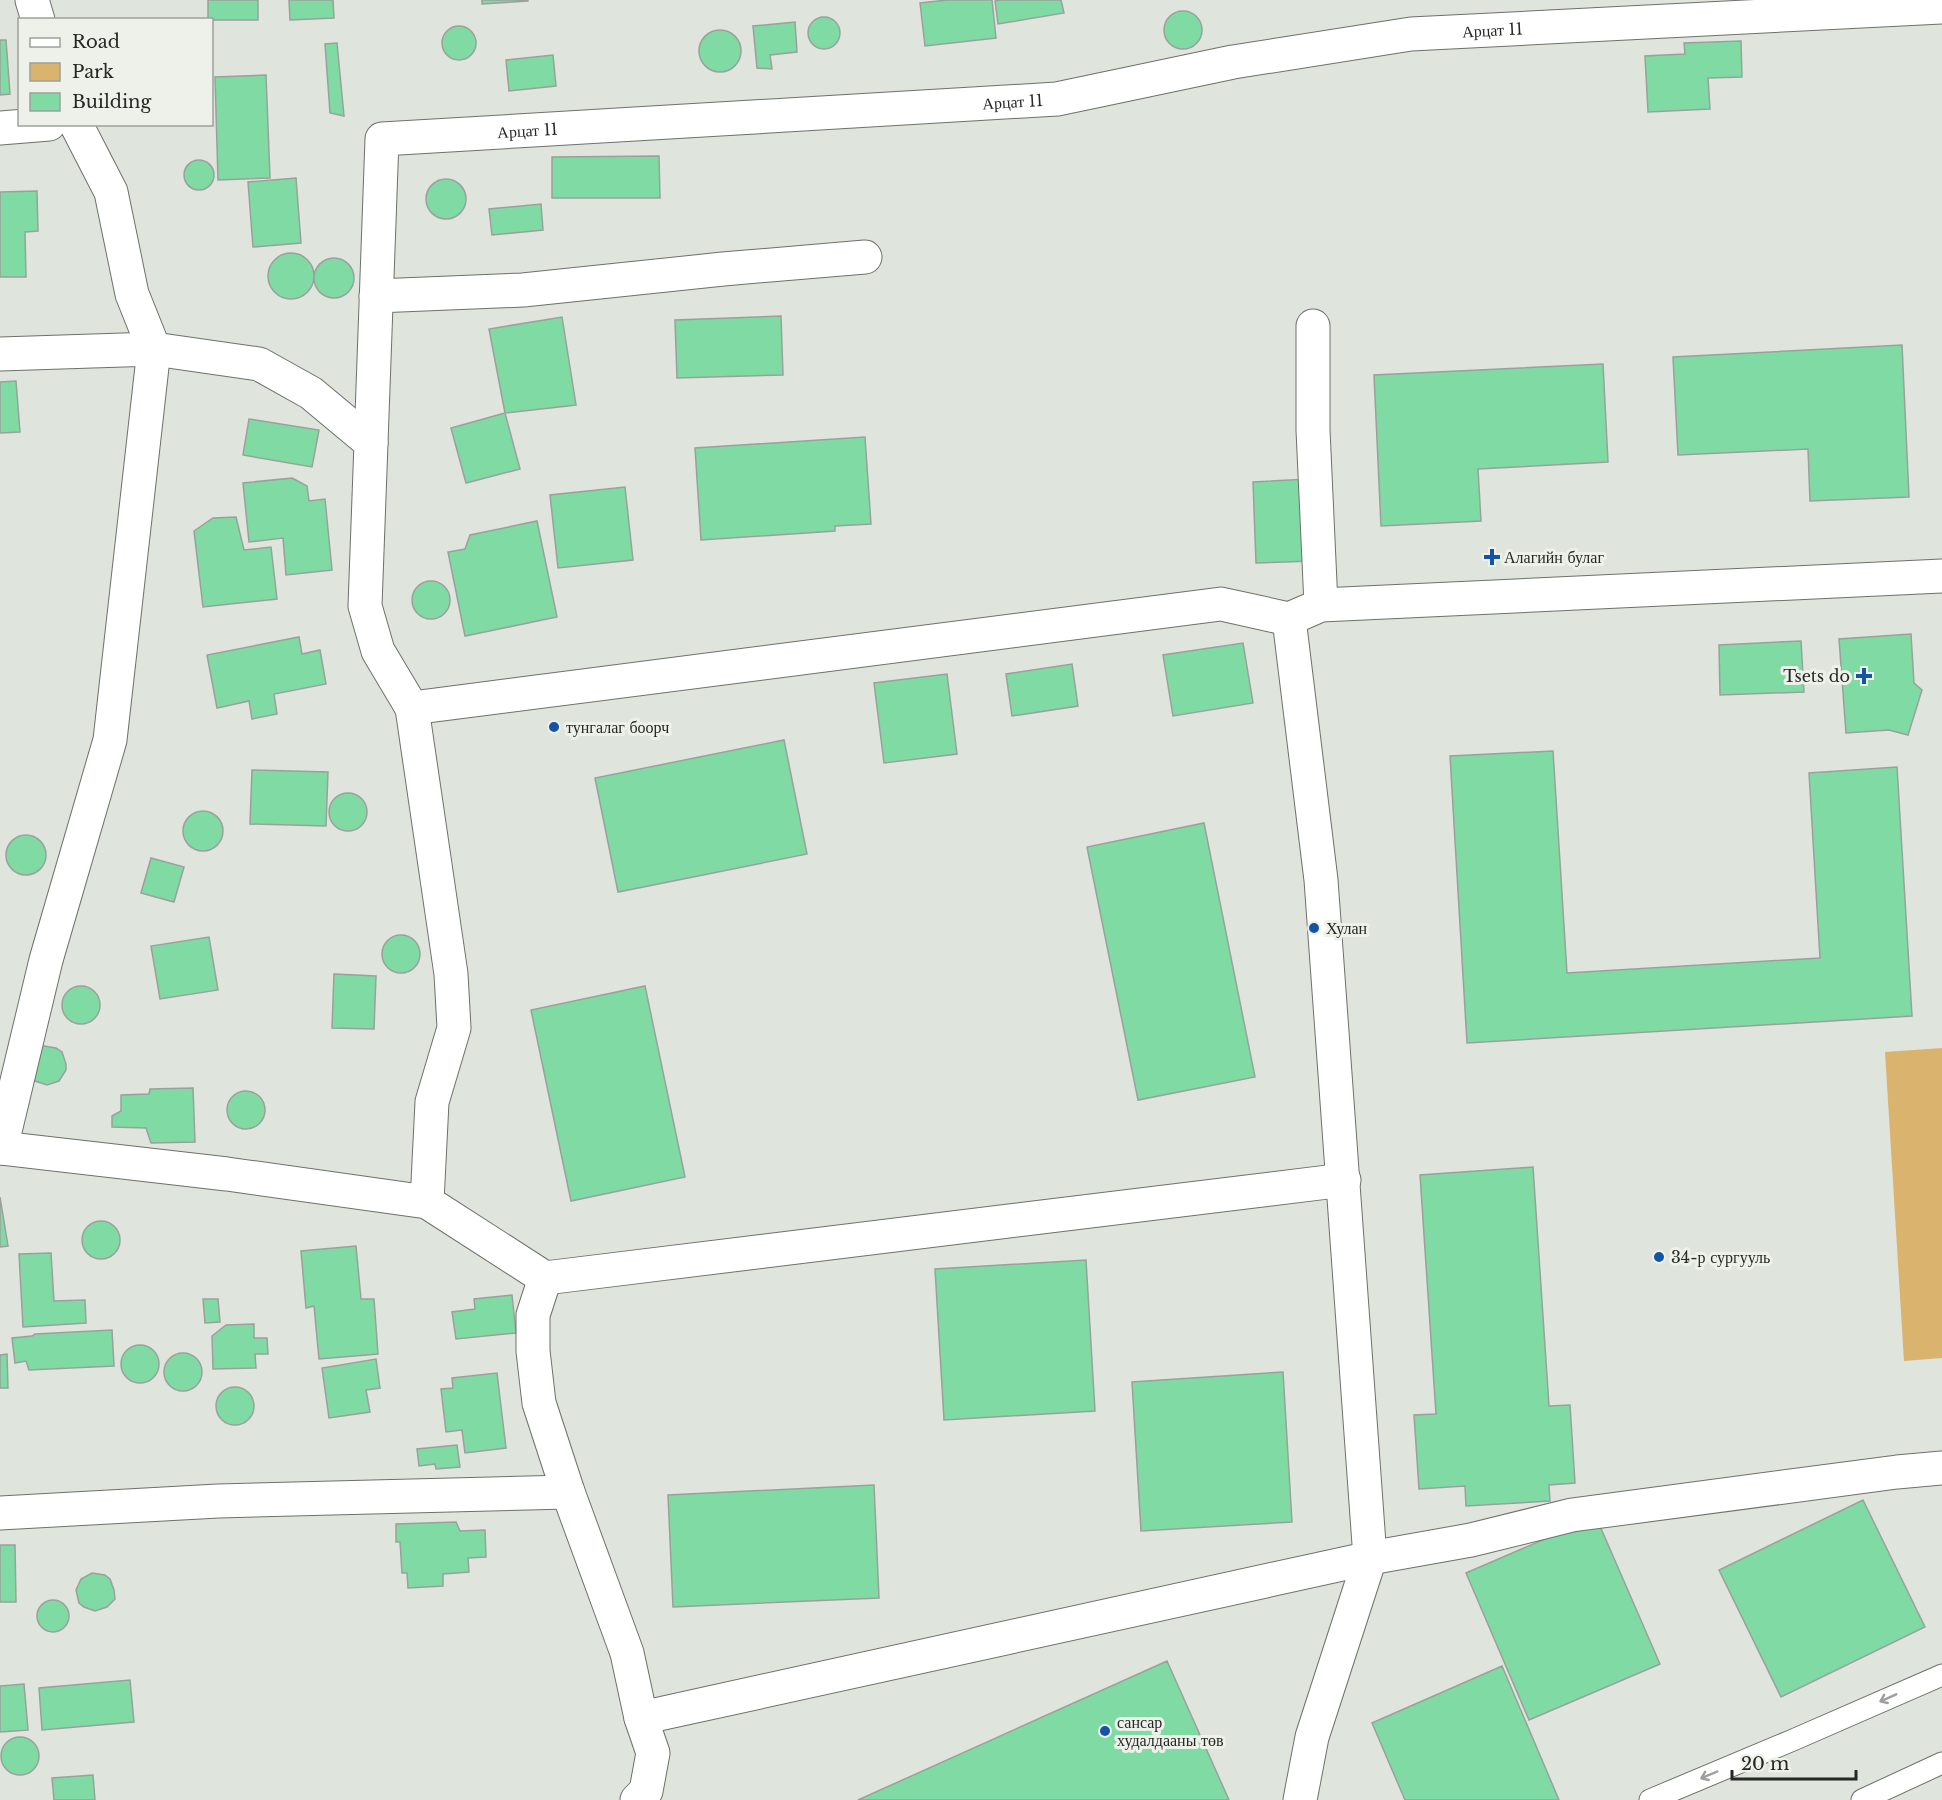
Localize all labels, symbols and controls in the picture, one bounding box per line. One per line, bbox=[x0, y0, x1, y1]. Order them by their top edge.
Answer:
legend bbox=[18, 18, 213, 126]
street label: Арцат 11 bbox=[1462, 18, 1523, 41]
text: Road bbox=[72, 31, 120, 53]
text: Park bbox=[72, 61, 114, 83]
street label: Арцат 11 bbox=[982, 90, 1044, 113]
text: Building bbox=[72, 91, 151, 113]
street label: Арцат 11 bbox=[497, 119, 558, 142]
place label: Алагийн булаг bbox=[1504, 547, 1604, 567]
marker: Алагийн булаг bbox=[1485, 550, 1499, 564]
place label: Tsets do bbox=[1783, 666, 1850, 686]
marker: Tsets do bbox=[1855, 667, 1873, 685]
place label: тунгалаг боорч bbox=[566, 717, 669, 737]
marker: тунгалаг боорч bbox=[547, 720, 561, 734]
place label: Хулан bbox=[1326, 918, 1368, 938]
marker: Хулан bbox=[1307, 921, 1321, 935]
place label: 34-р сургууль bbox=[1671, 1247, 1770, 1267]
marker: 34-р сургууль bbox=[1652, 1250, 1666, 1264]
one-way arrow bbox=[1880, 1693, 1898, 1705]
place label: сансар худалдааны төв bbox=[1117, 1712, 1224, 1750]
marker: сансар худалдааны төв bbox=[1098, 1724, 1112, 1738]
scale bar bbox=[1732, 1743, 1856, 1781]
text: 20 m bbox=[1741, 1753, 1789, 1775]
one-way arrow bbox=[1700, 1770, 1719, 1781]

